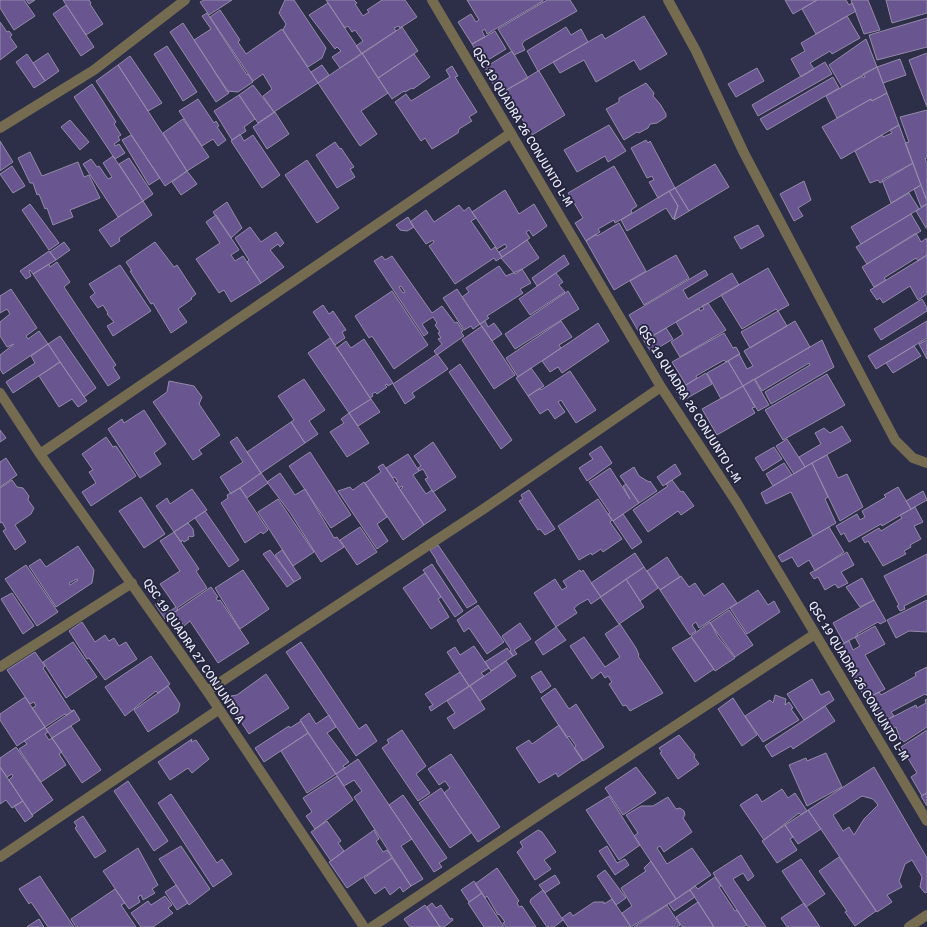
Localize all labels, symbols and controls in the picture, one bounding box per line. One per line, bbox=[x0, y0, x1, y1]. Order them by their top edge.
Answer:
street label: QSC 19 QUADRA 26 CONJUNTO L-M bbox=[469, 45, 576, 210]
street label: QSC 19 QUADRA 26 CONJUNTO L-M bbox=[635, 322, 745, 486]
street label: QSC 19 QUADRA 27 CONJUNTO A bbox=[139, 576, 248, 727]
street label: QSC 19 QUADRA 26 CONJUNTO L-M bbox=[805, 599, 912, 764]

